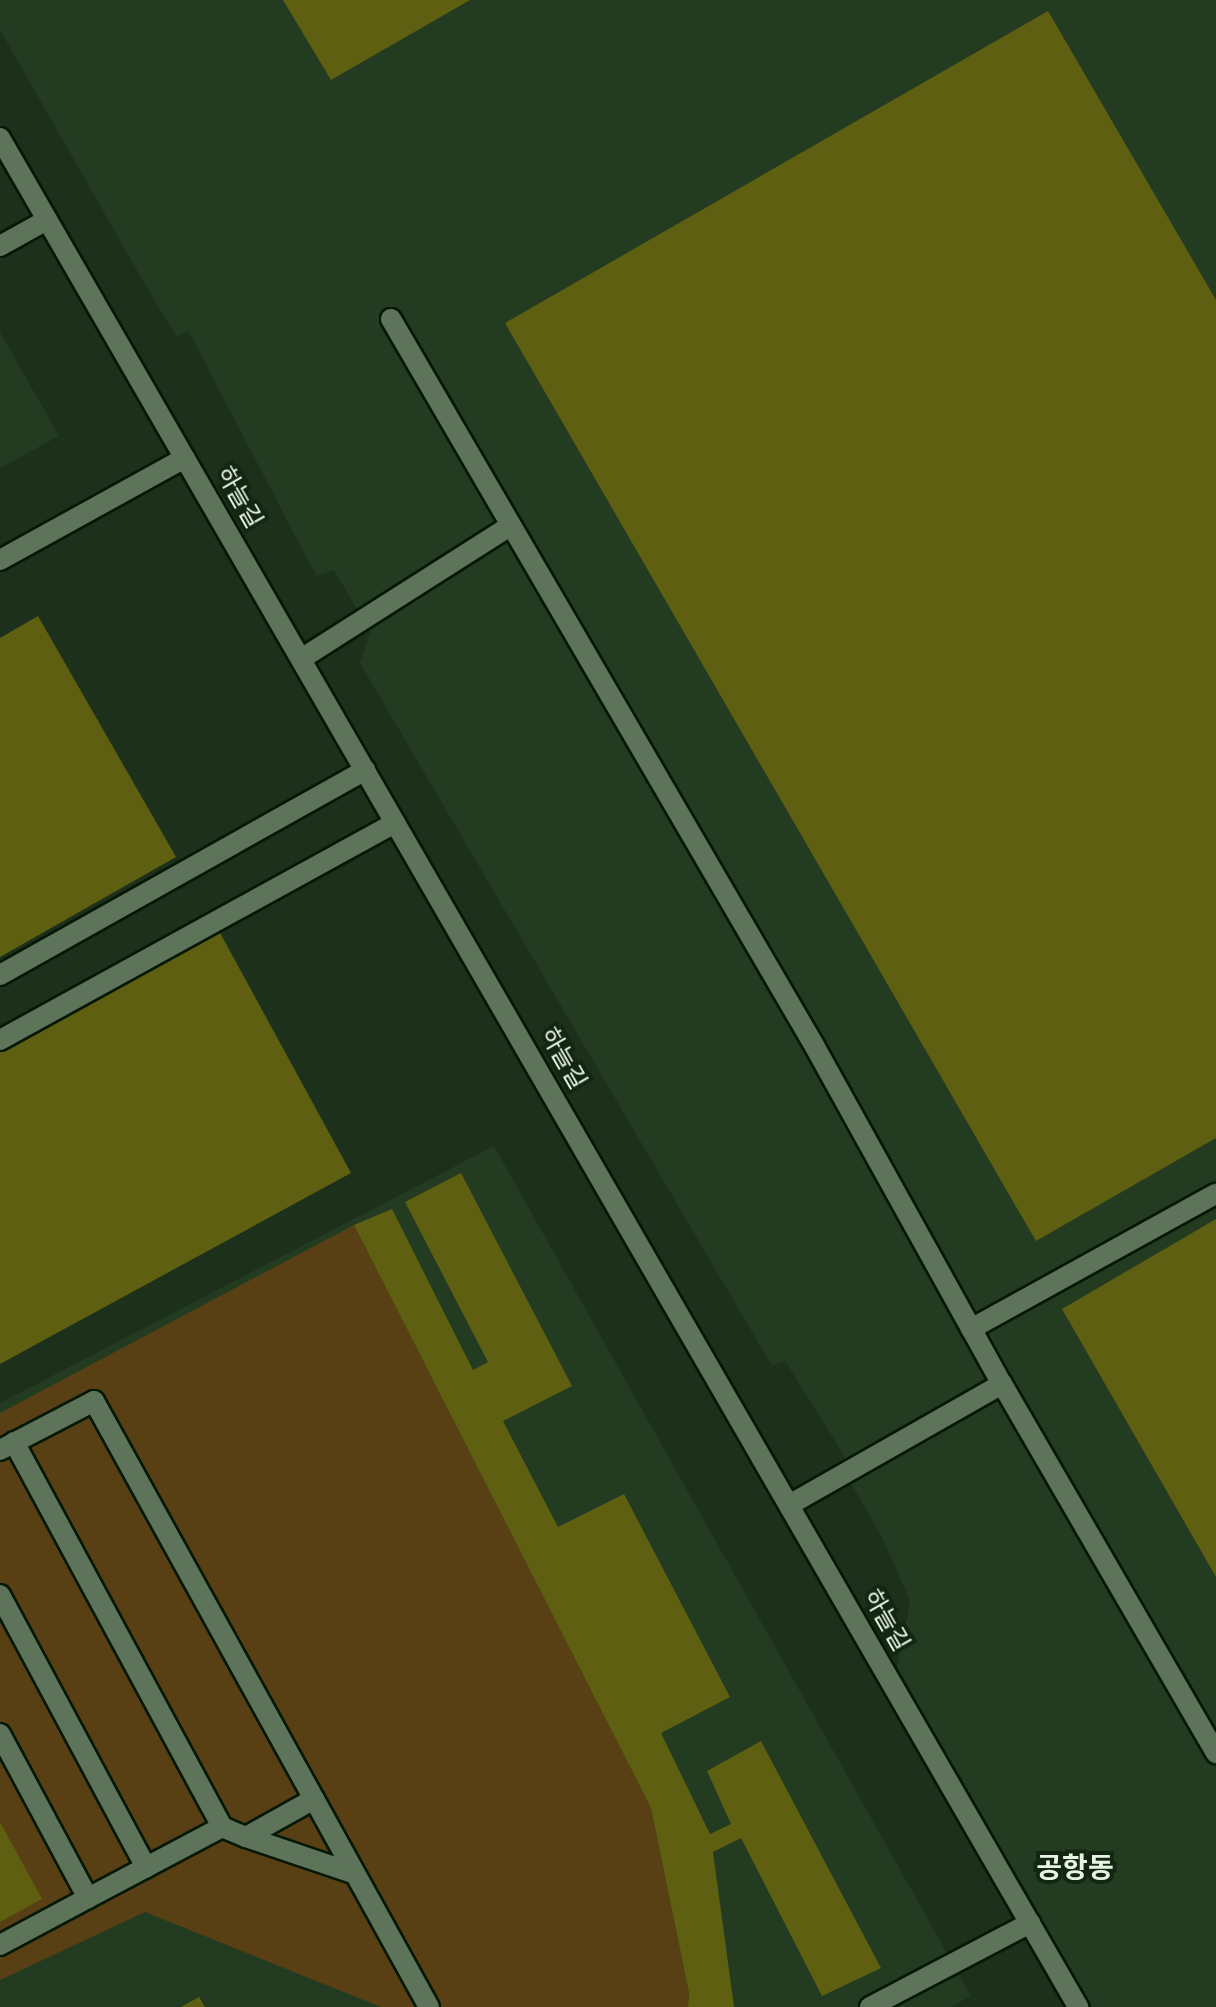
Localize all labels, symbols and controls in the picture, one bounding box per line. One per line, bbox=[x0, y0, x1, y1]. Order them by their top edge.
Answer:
street label: 하늘길 bbox=[209, 462, 267, 534]
street label: 하늘길 bbox=[533, 1023, 591, 1095]
street label: 하늘길 bbox=[856, 1585, 914, 1657]
district label: 공항동 bbox=[1036, 1852, 1114, 1886]

